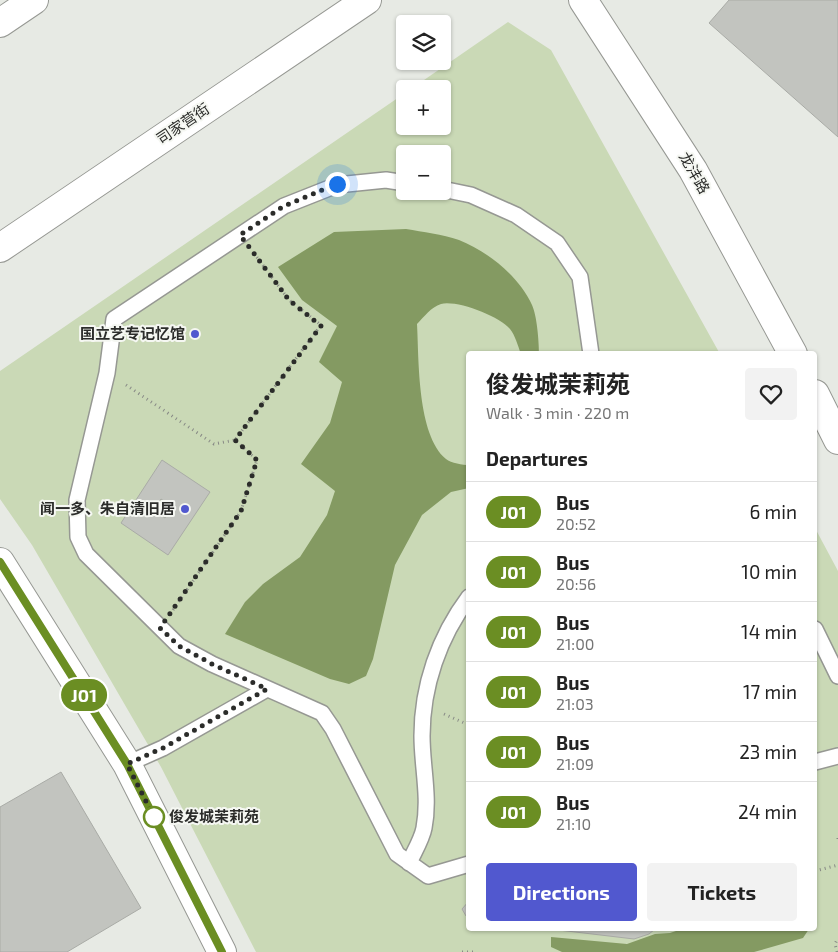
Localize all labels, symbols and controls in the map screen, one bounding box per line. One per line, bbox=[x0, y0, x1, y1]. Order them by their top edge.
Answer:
map controls bbox=[396, 15, 451, 200]
button: layers bbox=[396, 15, 451, 70]
button: + bbox=[396, 80, 451, 135]
street label: 司家营街 bbox=[153, 99, 212, 147]
button: − bbox=[396, 145, 451, 200]
street label: 龙沣路 bbox=[676, 149, 714, 196]
your location bbox=[325, 172, 350, 197]
place label: 国立艺专记忆馆 bbox=[80, 324, 185, 342]
marker: 国立艺专记忆馆 bbox=[189, 328, 201, 340]
button: heart bbox=[745, 368, 797, 420]
text: 俊发城茉莉苑 bbox=[486, 369, 630, 398]
text: Walk · 3 min · 220 m bbox=[486, 403, 629, 422]
text: Departures bbox=[486, 447, 588, 470]
text: Bus bbox=[556, 491, 590, 514]
place label: 闻一多、朱自清旧居 bbox=[40, 499, 175, 517]
text: 6 min bbox=[749, 500, 797, 523]
text: J01 bbox=[501, 501, 526, 523]
marker: 闻一多、朱自清旧居 bbox=[179, 503, 191, 515]
text: 20:52 bbox=[556, 514, 596, 533]
text: Bus bbox=[556, 551, 590, 574]
text: 10 min bbox=[741, 560, 797, 583]
text: J01 bbox=[501, 561, 526, 583]
text: 20:56 bbox=[556, 574, 596, 593]
text: Bus bbox=[556, 611, 590, 634]
text: 14 min bbox=[741, 620, 797, 643]
text: J01 bbox=[501, 621, 526, 643]
text: 21:00 bbox=[556, 634, 594, 653]
text: Bus bbox=[556, 671, 590, 694]
line badge: J01 bbox=[55, 679, 113, 711]
text: 17 min bbox=[743, 680, 797, 703]
text: J01 bbox=[501, 681, 526, 703]
text: J01 bbox=[71, 684, 97, 706]
text: 21:03 bbox=[556, 694, 594, 713]
text: Bus bbox=[556, 731, 590, 754]
text: 23 min bbox=[739, 740, 797, 763]
text: J01 bbox=[501, 741, 526, 763]
text: 21:09 bbox=[556, 754, 594, 773]
text: Bus bbox=[556, 791, 590, 814]
text: 24 min bbox=[738, 800, 797, 823]
text: J01 bbox=[501, 801, 526, 823]
marker: 俊发城茉莉苑 bbox=[143, 806, 165, 828]
place label: 俊发城茉莉苑 bbox=[169, 807, 259, 825]
text: 21:10 bbox=[556, 814, 591, 833]
button: Directions bbox=[486, 863, 637, 921]
button: Tickets bbox=[647, 863, 797, 921]

